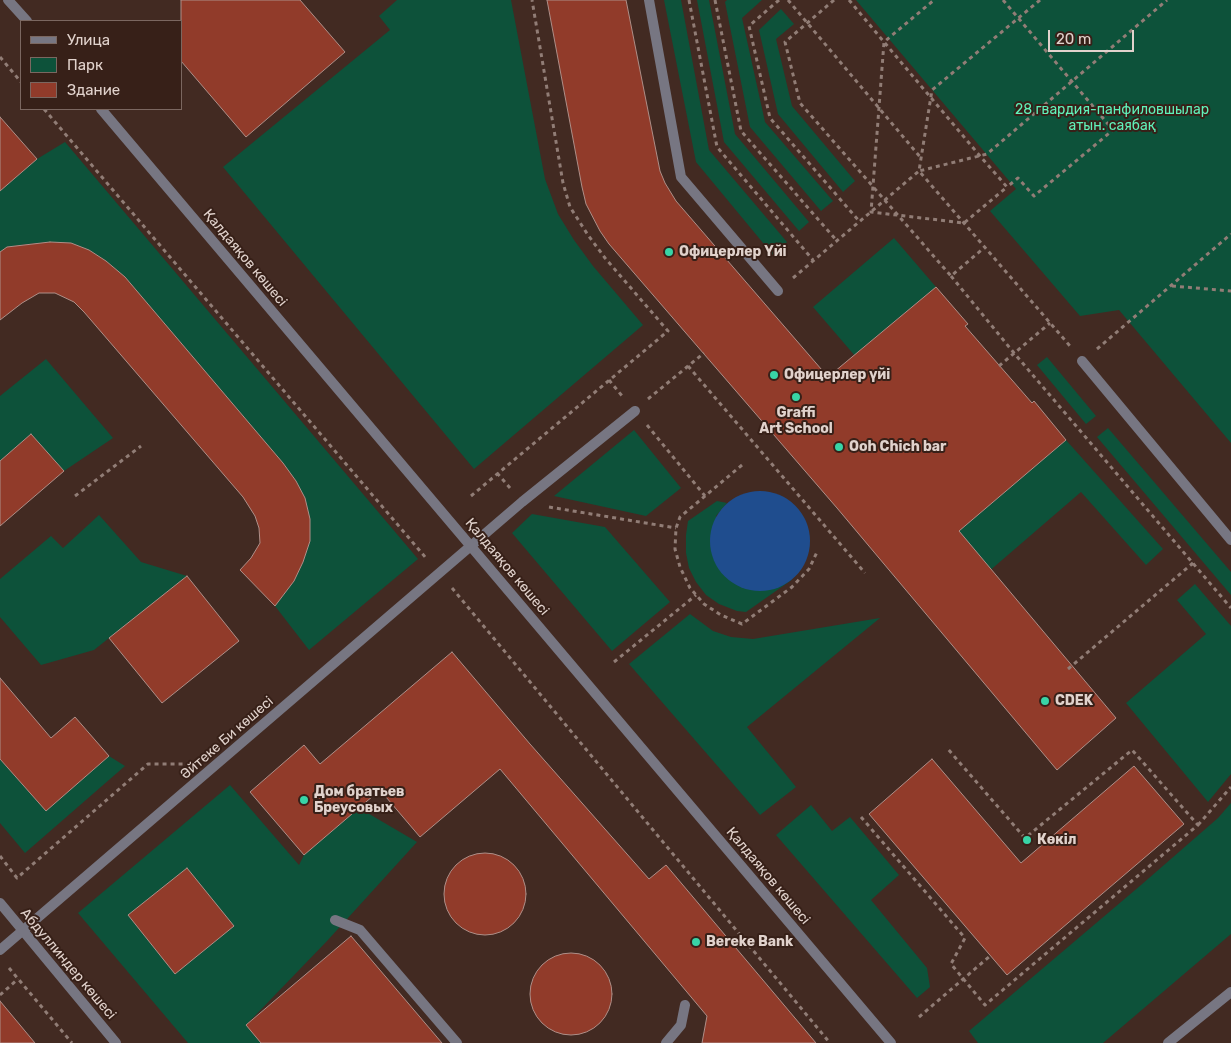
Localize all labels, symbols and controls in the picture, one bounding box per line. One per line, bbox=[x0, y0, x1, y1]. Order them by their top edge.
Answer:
legend bbox=[20, 20, 182, 110]
scale bar bbox=[1051, 20, 1137, 52]
text: 20 m bbox=[1056, 30, 1091, 48]
text: Улица bbox=[67, 31, 110, 49]
text: Парк bbox=[67, 56, 103, 74]
text: Здание bbox=[67, 81, 120, 99]
park label: 28 гвардия-панфиловшылар атын. саябақ bbox=[1015, 102, 1209, 134]
street label: Қалдаяқов көшесі bbox=[199, 206, 291, 310]
place label: Офицерлер Үйі bbox=[679, 244, 787, 260]
marker: Офицерлер Үйі bbox=[663, 246, 675, 258]
place label: Офицерлер үйі bbox=[784, 367, 890, 383]
marker: Офицерлер үйі bbox=[768, 369, 780, 381]
marker: Graffi Art School bbox=[790, 391, 802, 403]
place label: Graffi Art School bbox=[759, 405, 833, 438]
place label: Ooh Chich bar bbox=[849, 439, 946, 455]
marker: Ooh Chich bar bbox=[833, 441, 845, 453]
street label: Қалдаяқов көшесі bbox=[461, 515, 553, 619]
street label: Әйтеке Би көшесі bbox=[177, 693, 277, 783]
place label: CDEK bbox=[1055, 693, 1093, 709]
marker: CDEK bbox=[1039, 695, 1051, 707]
place label: Дом братьев Бреусовых bbox=[314, 784, 405, 816]
marker: Дом братьев Бреусовых bbox=[298, 794, 310, 806]
street label: Қалдаяқов көшесі bbox=[722, 824, 814, 928]
place label: Көкіл bbox=[1037, 832, 1077, 848]
marker: Көкіл bbox=[1021, 834, 1033, 846]
street label: Абдуллиндер көшесі bbox=[17, 905, 119, 1023]
place label: Bereke Bank bbox=[706, 934, 793, 950]
marker: Bereke Bank bbox=[690, 936, 702, 948]

